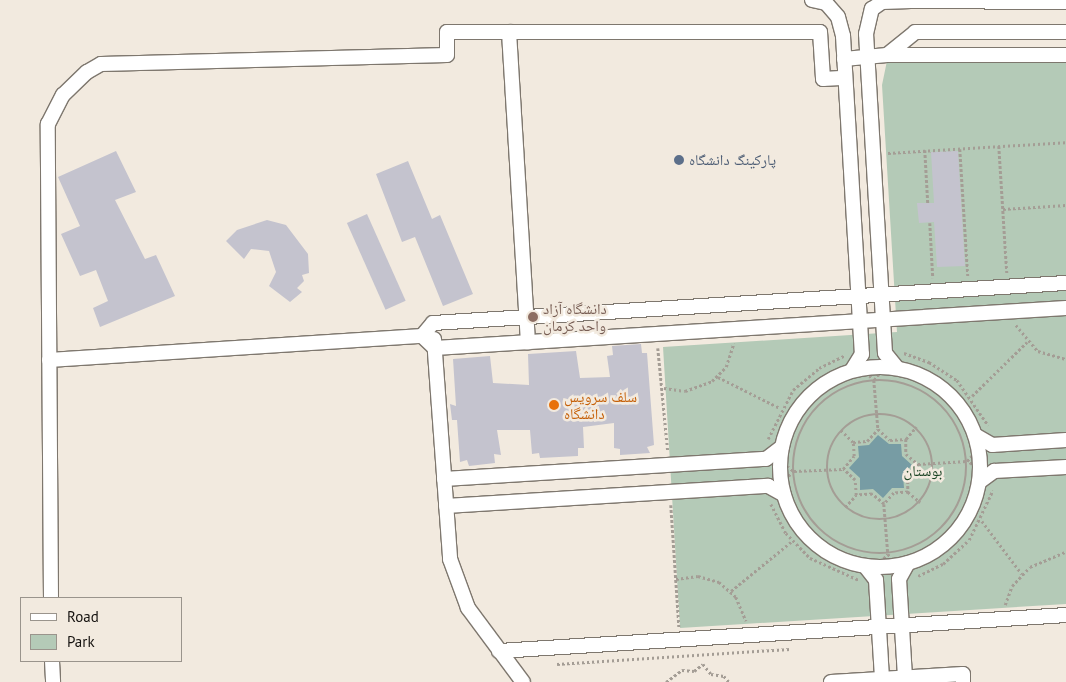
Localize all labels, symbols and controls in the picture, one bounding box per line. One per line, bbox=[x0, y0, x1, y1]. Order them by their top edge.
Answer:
place label: پارکینگ دانشگاه bbox=[689, 151, 776, 169]
marker: پارکینگ دانشگاه bbox=[673, 154, 685, 166]
place label: دانشگاه آزاد واحد کرمان bbox=[543, 299, 607, 334]
marker: دانشگاه آزاد واحد کرمان bbox=[527, 311, 539, 323]
place label: سلف سرویس دانشگاه bbox=[564, 387, 637, 422]
marker: سلف سرویس دانشگاه bbox=[548, 399, 560, 411]
park label: بوستان bbox=[904, 462, 942, 480]
legend bbox=[20, 597, 182, 662]
text: Road bbox=[67, 607, 99, 626]
text: Park bbox=[67, 632, 95, 651]

